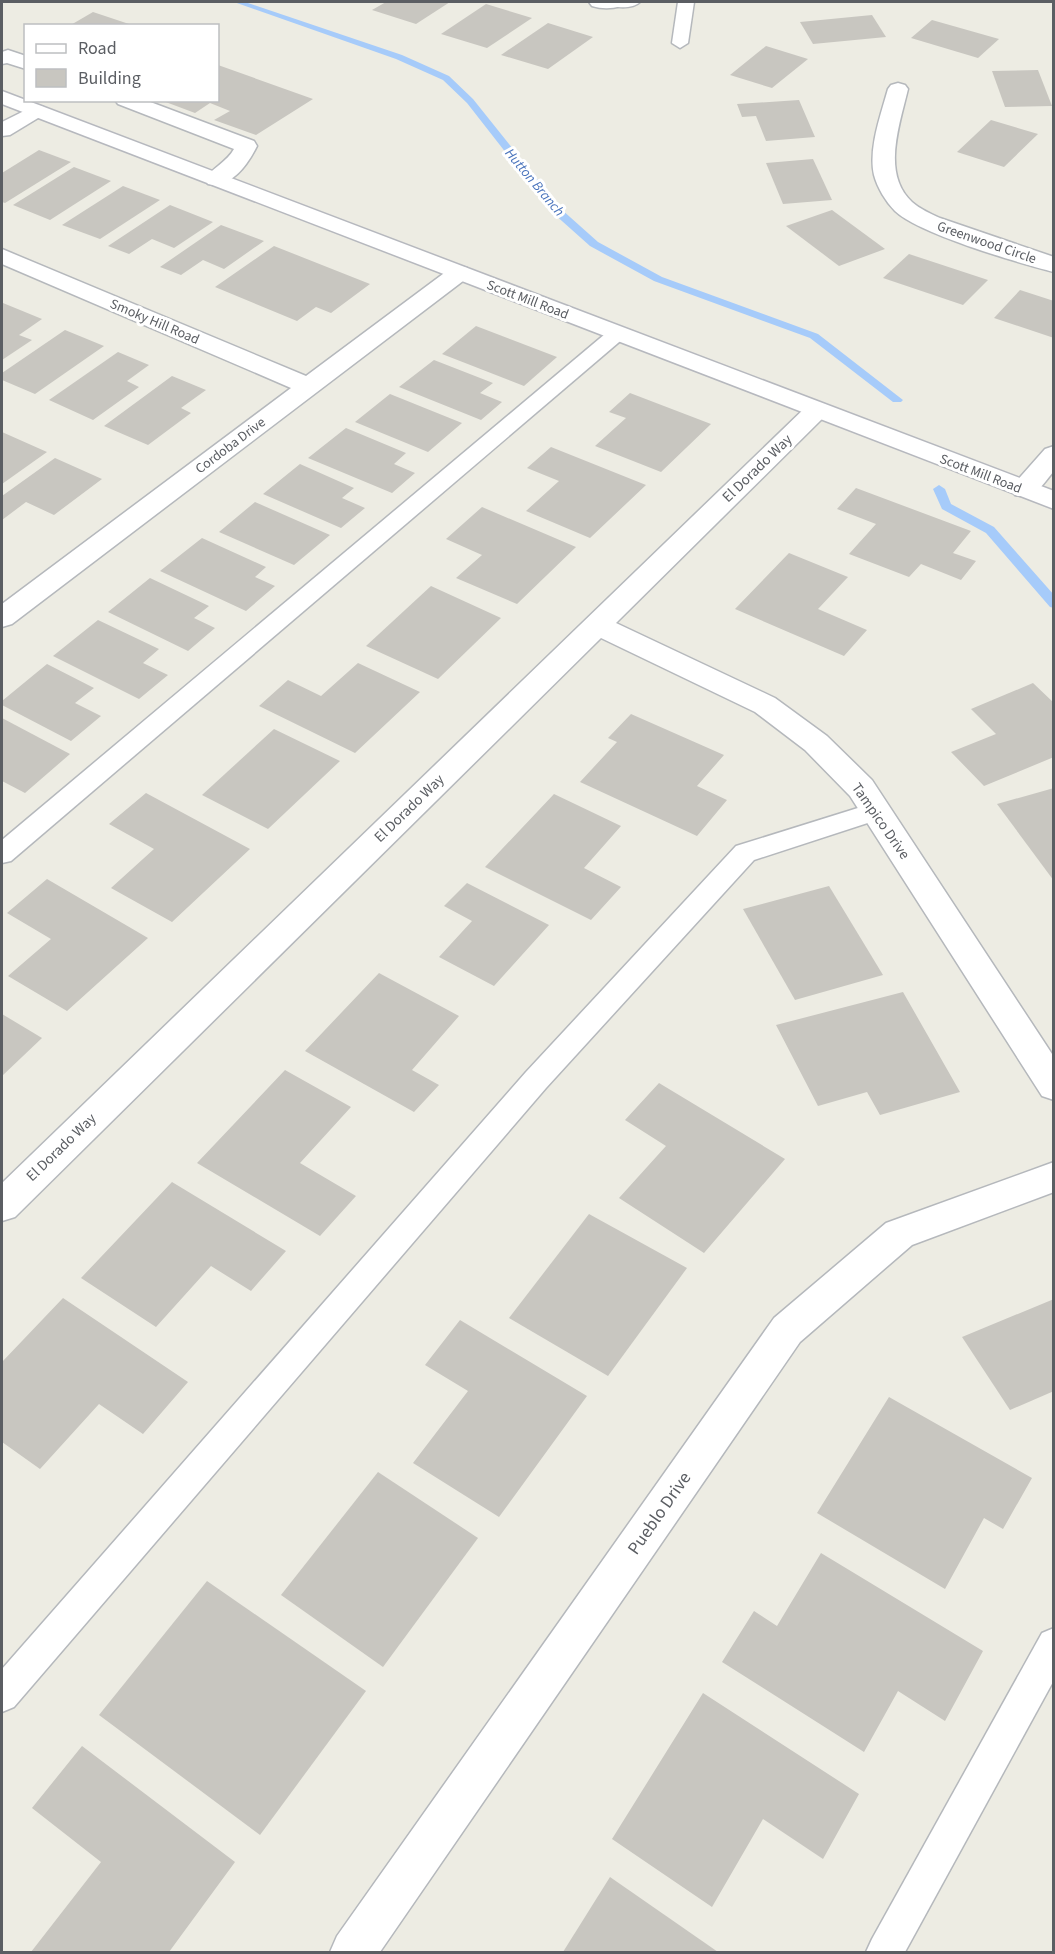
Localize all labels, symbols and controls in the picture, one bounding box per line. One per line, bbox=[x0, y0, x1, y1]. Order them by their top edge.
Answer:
legend bbox=[24, 24, 219, 102]
text: Road bbox=[78, 36, 117, 61]
text: Building bbox=[78, 66, 141, 91]
water label: Hutton Branch bbox=[500, 144, 569, 221]
street label: Greenwood Circle bbox=[934, 217, 1039, 269]
street label: Scott Mill Road bbox=[484, 275, 572, 325]
street label: Smoky Hill Road bbox=[107, 294, 202, 350]
street label: Cordoba Drive bbox=[191, 413, 270, 479]
street label: El Dorado Way bbox=[718, 430, 797, 507]
street label: Scott Mill Road bbox=[937, 449, 1025, 499]
street label: El Dorado Way bbox=[370, 770, 449, 847]
street label: Tampico Drive bbox=[846, 779, 915, 864]
street label: El Dorado Way bbox=[22, 1109, 101, 1186]
street label: Pueblo Drive bbox=[622, 1467, 697, 1560]

